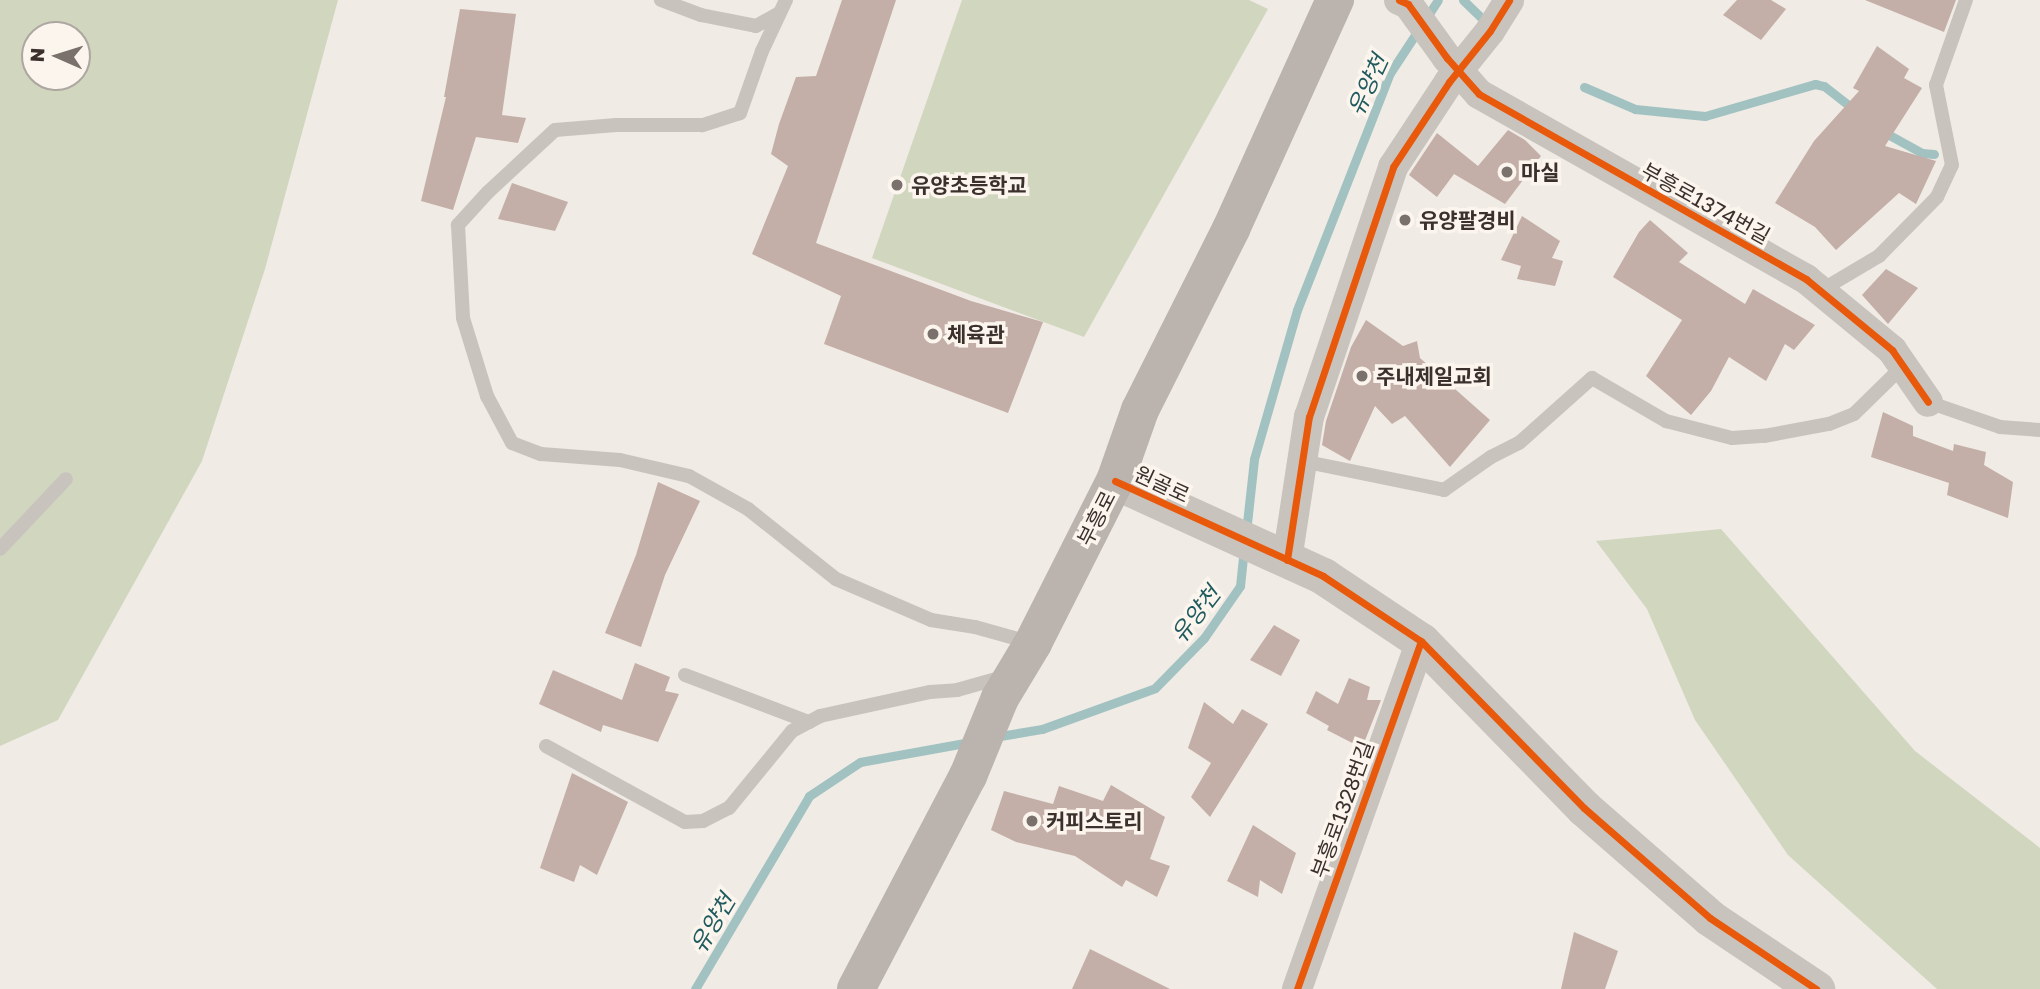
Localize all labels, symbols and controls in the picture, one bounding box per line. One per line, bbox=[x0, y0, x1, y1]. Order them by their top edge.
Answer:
north arrow bbox=[21, 21, 91, 91]
text: N bbox=[25, 47, 48, 63]
water label: 유양천 bbox=[1341, 50, 1393, 120]
street label: 부흥로1374번길 bbox=[1637, 157, 1775, 249]
place label: 마실 bbox=[1521, 159, 1560, 185]
marker: 마실 bbox=[1499, 164, 1515, 180]
place label: 유양초등학교 bbox=[911, 172, 1027, 198]
marker: 유양초등학교 bbox=[889, 177, 905, 193]
place label: 유양팔경비 bbox=[1419, 207, 1516, 233]
marker: 유양팔경비 bbox=[1397, 212, 1413, 228]
place label: 체육관 bbox=[947, 321, 1005, 347]
marker: 체육관 bbox=[925, 326, 941, 342]
place label: 주내제일교회 bbox=[1376, 363, 1492, 389]
marker: 주내제일교회 bbox=[1354, 368, 1370, 384]
street label: 원골로 bbox=[1130, 460, 1194, 508]
street label: 부흥로 bbox=[1072, 486, 1120, 550]
water label: 유양천 bbox=[1165, 580, 1225, 648]
street label: 부흥로1328번길 bbox=[1306, 737, 1378, 881]
place label: 커피스토리 bbox=[1046, 808, 1143, 834]
marker: 커피스토리 bbox=[1024, 813, 1040, 829]
water label: 유양천 bbox=[684, 889, 740, 957]

